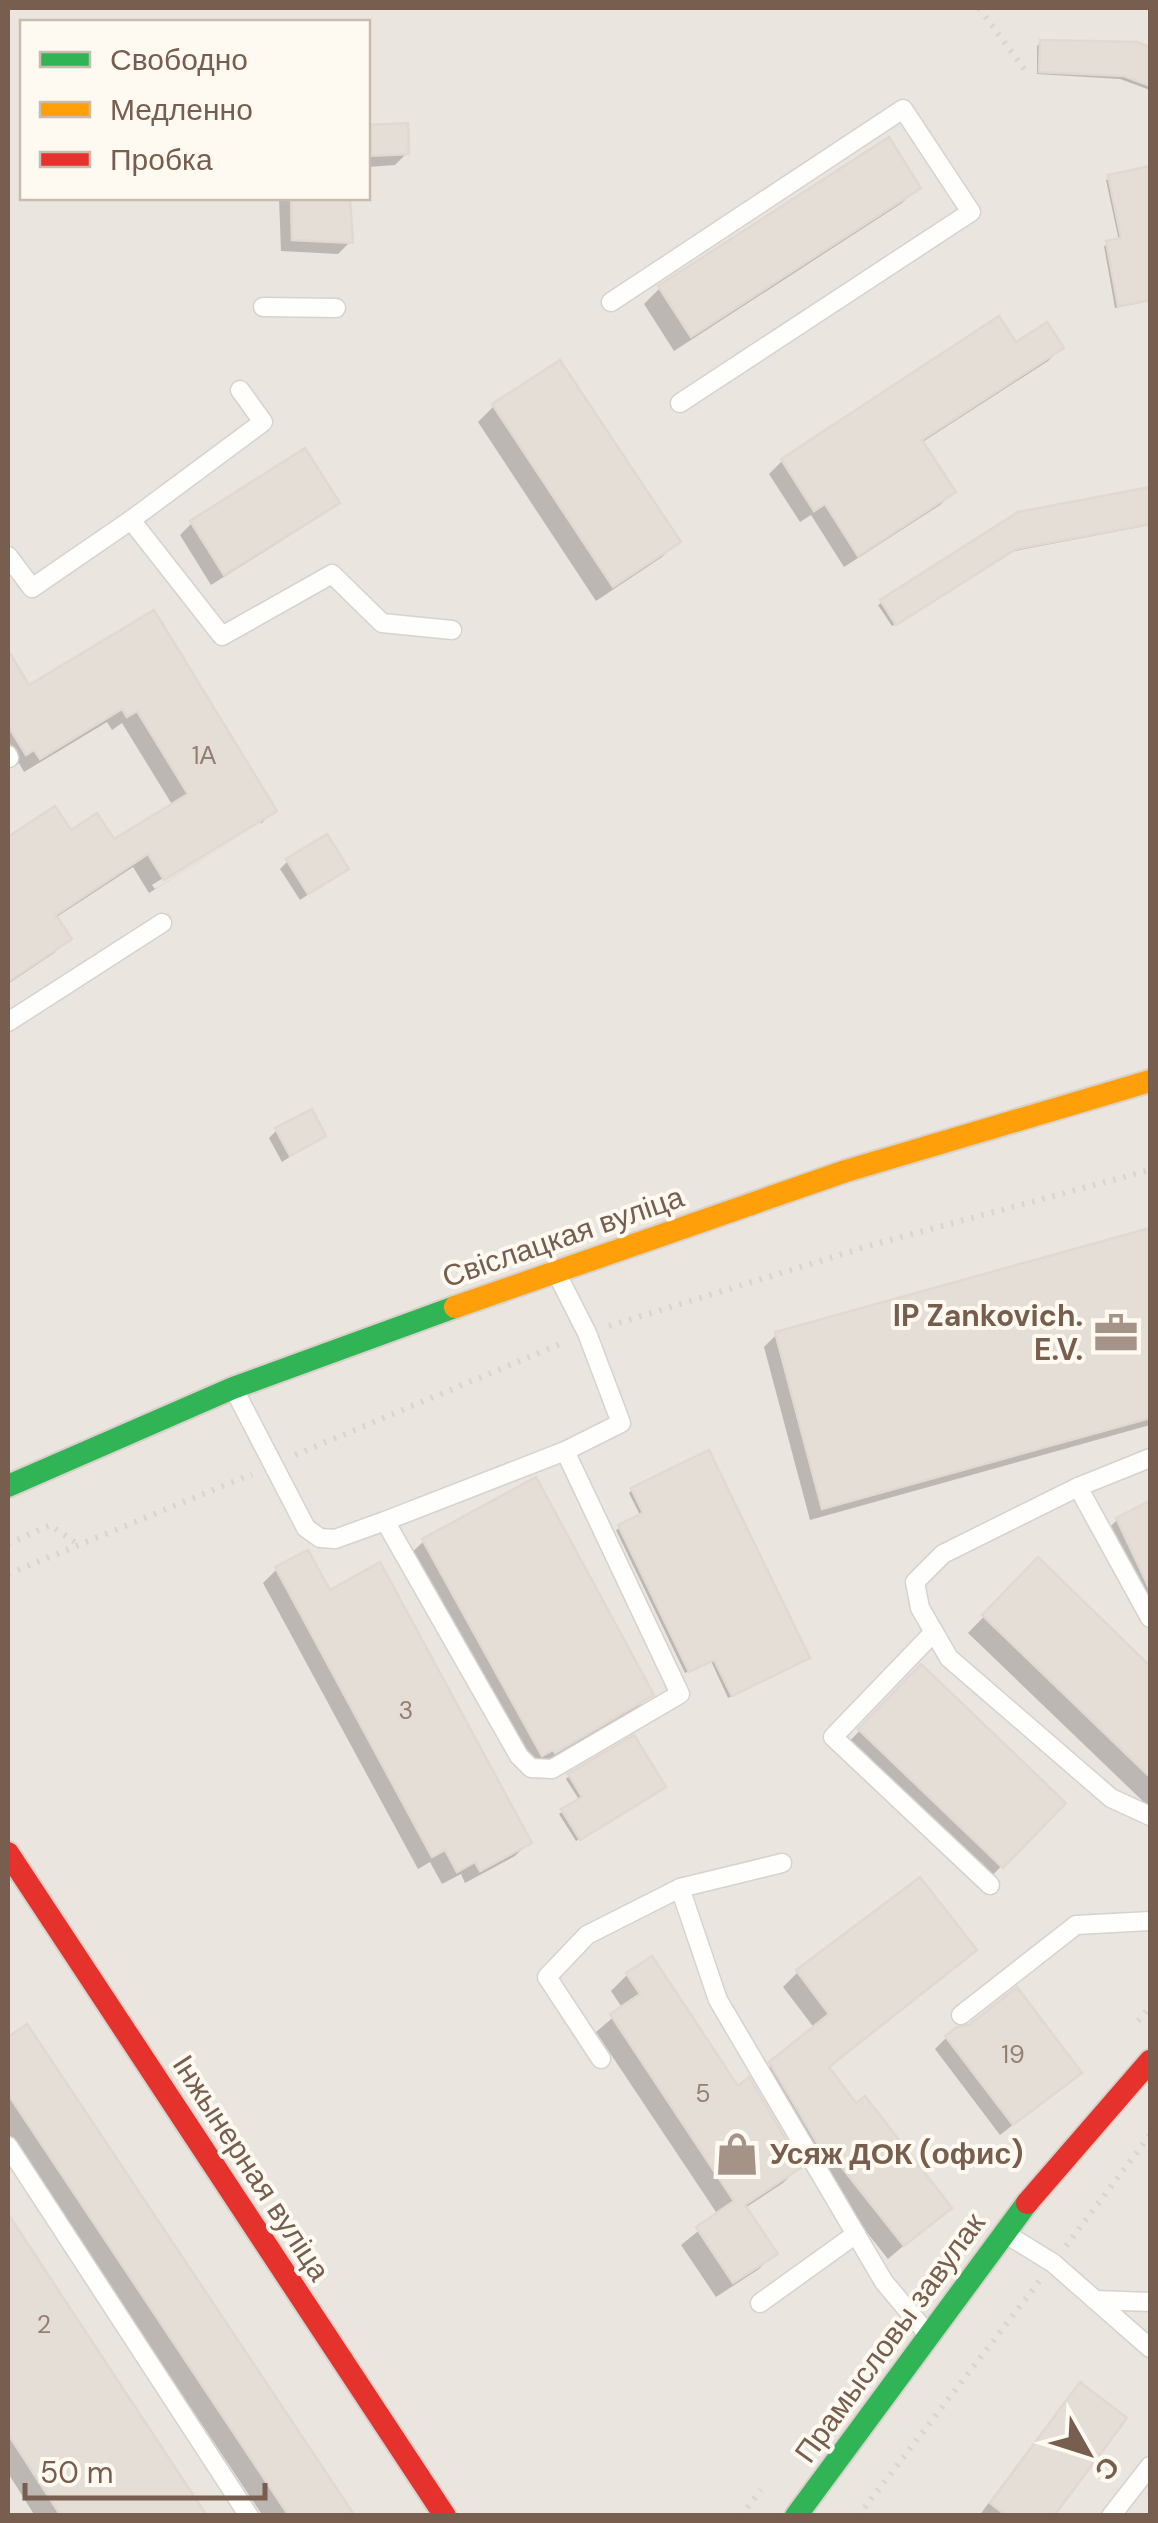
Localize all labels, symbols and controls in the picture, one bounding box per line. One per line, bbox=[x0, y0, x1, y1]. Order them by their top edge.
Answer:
legend bbox=[20, 20, 370, 200]
text: Свободно bbox=[110, 40, 248, 79]
text: Медленно bbox=[110, 90, 253, 129]
text: Пробка bbox=[110, 140, 213, 179]
house number: 1А bbox=[192, 739, 217, 772]
street label: Свіслацкая вуліца bbox=[437, 1177, 689, 1296]
place label: IP Zankovich. E.V. bbox=[893, 1296, 1083, 1369]
office icon: IP Zankovich. E.V. bbox=[1092, 1309, 1140, 1357]
house number: 3 bbox=[399, 1694, 413, 1727]
house number: 19 bbox=[1001, 2038, 1025, 2071]
street label: Інжынерная вуліца bbox=[164, 2047, 339, 2288]
house number: 5 bbox=[695, 2077, 711, 2110]
shop icon: Усяж ДОК (офис) bbox=[713, 2130, 761, 2178]
place label: Усяж ДОК (офис) bbox=[770, 2134, 1023, 2173]
street label: Прамысловы завулак bbox=[786, 2204, 994, 2470]
house number: 2 bbox=[37, 2308, 51, 2341]
north arrow bbox=[1038, 2403, 1138, 2503]
scale bar bbox=[25, 2438, 265, 2500]
text: С bbox=[1086, 2449, 1128, 2488]
text: 50 m bbox=[40, 2453, 114, 2492]

